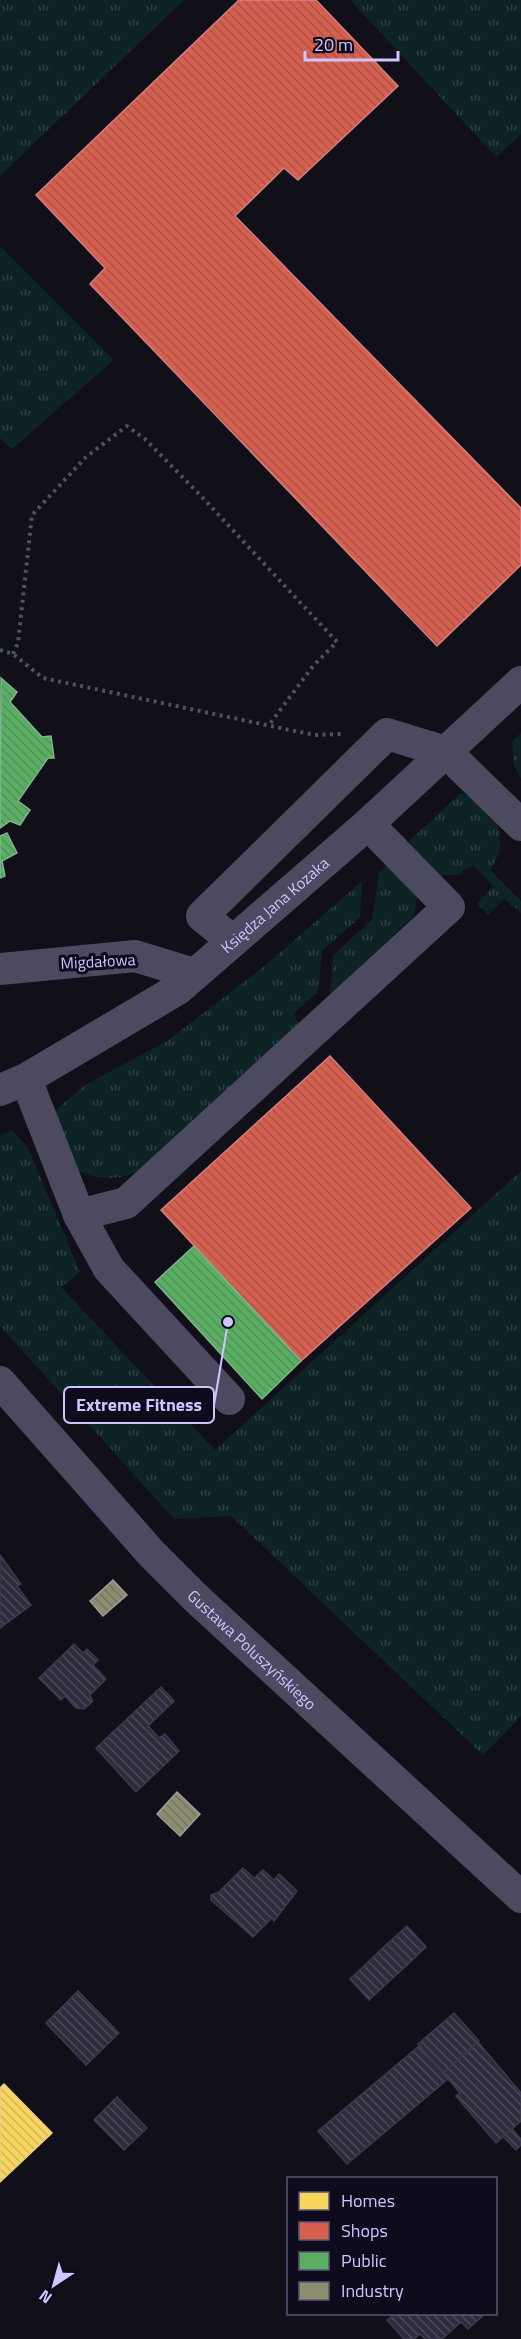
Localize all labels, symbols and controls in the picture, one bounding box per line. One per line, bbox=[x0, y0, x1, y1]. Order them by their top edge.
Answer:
scale bar bbox=[305, 24, 398, 62]
text: 20 m bbox=[314, 31, 353, 58]
street label: Księdza Jana Kozaka bbox=[215, 851, 334, 959]
street label: Migdałowa bbox=[60, 947, 136, 975]
callout: Extreme Fitness bbox=[64, 1387, 214, 1423]
text: Extreme Fitness bbox=[76, 1391, 202, 1418]
street label: Gustawa Poluszyńskiego bbox=[182, 1584, 322, 1715]
legend bbox=[287, 2177, 497, 2315]
text: Homes bbox=[341, 2187, 395, 2214]
text: Shops bbox=[341, 2217, 388, 2244]
text: Public bbox=[341, 2247, 387, 2274]
north arrow bbox=[24, 2255, 84, 2315]
text: Industry bbox=[341, 2277, 404, 2304]
text: N bbox=[34, 2284, 57, 2310]

